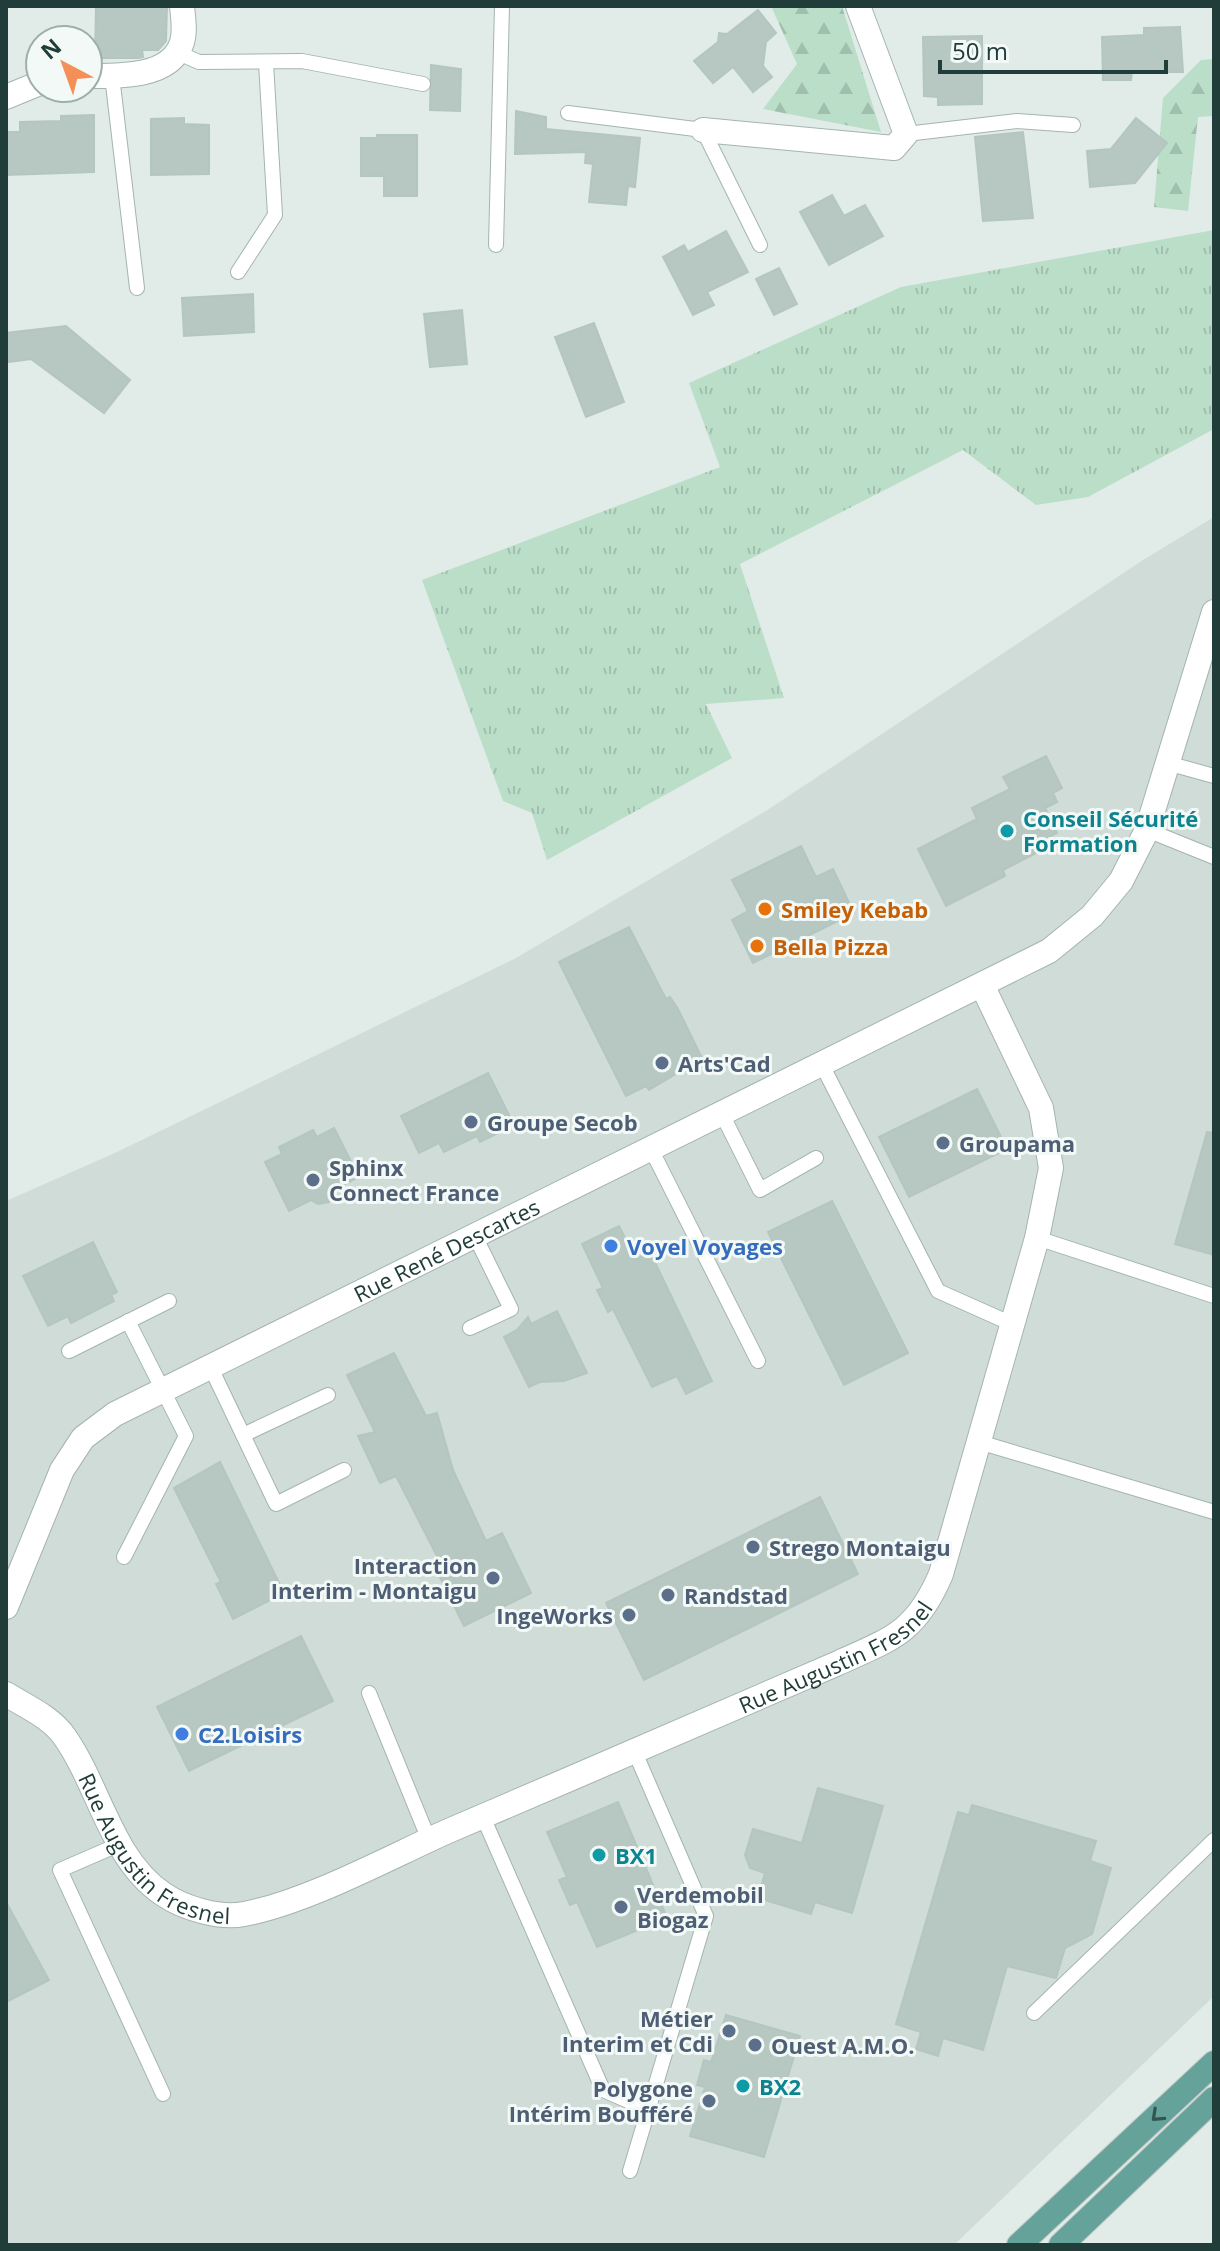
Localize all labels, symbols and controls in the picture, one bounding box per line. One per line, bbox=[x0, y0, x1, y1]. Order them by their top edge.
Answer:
north arrow bbox=[24, 24, 104, 104]
scale bar bbox=[940, 24, 1166, 74]
text: N bbox=[34, 31, 67, 65]
text: 50 m bbox=[952, 34, 1008, 67]
place label: Conseil Sécurité Formation bbox=[1023, 803, 1198, 858]
marker: Conseil Sécurité Formation bbox=[998, 822, 1016, 840]
place label: Smiley Kebab bbox=[781, 894, 928, 924]
marker: Smiley Kebab bbox=[756, 900, 774, 918]
place label: Bella Pizza bbox=[773, 931, 889, 961]
marker: Bella Pizza bbox=[748, 937, 766, 955]
place label: Arts'Cad bbox=[678, 1048, 771, 1078]
marker: Arts'Cad bbox=[653, 1054, 671, 1072]
place label: Groupe Secob bbox=[487, 1107, 638, 1137]
marker: Groupe Secob bbox=[462, 1113, 480, 1131]
place label: Groupama bbox=[959, 1128, 1075, 1158]
marker: Groupama bbox=[934, 1134, 952, 1152]
place label: Sphinx Connect France bbox=[329, 1152, 499, 1207]
marker: Sphinx Connect France bbox=[304, 1171, 322, 1189]
street label: Rue René Descartes bbox=[348, 1191, 544, 1309]
place label: Voyel Voyages bbox=[627, 1231, 783, 1261]
marker: Voyel Voyages bbox=[602, 1237, 620, 1255]
place label: Strego Montaigu bbox=[769, 1532, 951, 1562]
marker: Strego Montaigu bbox=[744, 1538, 762, 1556]
place label: Interaction Interim - Montaigu bbox=[271, 1550, 477, 1605]
marker: Interaction Interim - Montaigu bbox=[484, 1569, 502, 1587]
place label: Randstad bbox=[684, 1580, 788, 1610]
marker: Randstad bbox=[659, 1586, 677, 1604]
street label: Rue Augustin Fresnel bbox=[734, 1595, 939, 1720]
place label: IngeWorks bbox=[496, 1600, 613, 1630]
marker: IngeWorks bbox=[620, 1606, 638, 1624]
place label: C2.Loisirs bbox=[198, 1719, 302, 1749]
marker: C2.Loisirs bbox=[173, 1725, 191, 1743]
street label: Rue Augustin Fresnel bbox=[72, 1768, 231, 1930]
place label: BX1 bbox=[615, 1840, 657, 1870]
marker: BX1 bbox=[590, 1846, 608, 1864]
place label: Verdemobil Biogaz bbox=[637, 1879, 764, 1934]
marker: Verdemobil Biogaz bbox=[612, 1898, 630, 1916]
place label: Métier Interim et Cdi bbox=[562, 2003, 713, 2058]
marker: Métier Interim et Cdi bbox=[720, 2022, 738, 2040]
place label: Ouest A.M.O. bbox=[771, 2030, 914, 2060]
marker: Ouest A.M.O. bbox=[746, 2036, 764, 2054]
place label: BX2 bbox=[759, 2071, 801, 2101]
place label: Polygone Intérim Boufféré bbox=[509, 2073, 693, 2128]
marker: BX2 bbox=[734, 2077, 752, 2095]
marker: Polygone Intérim Boufféré bbox=[700, 2092, 718, 2110]
one-way arrow bbox=[1152, 2107, 1166, 2122]

